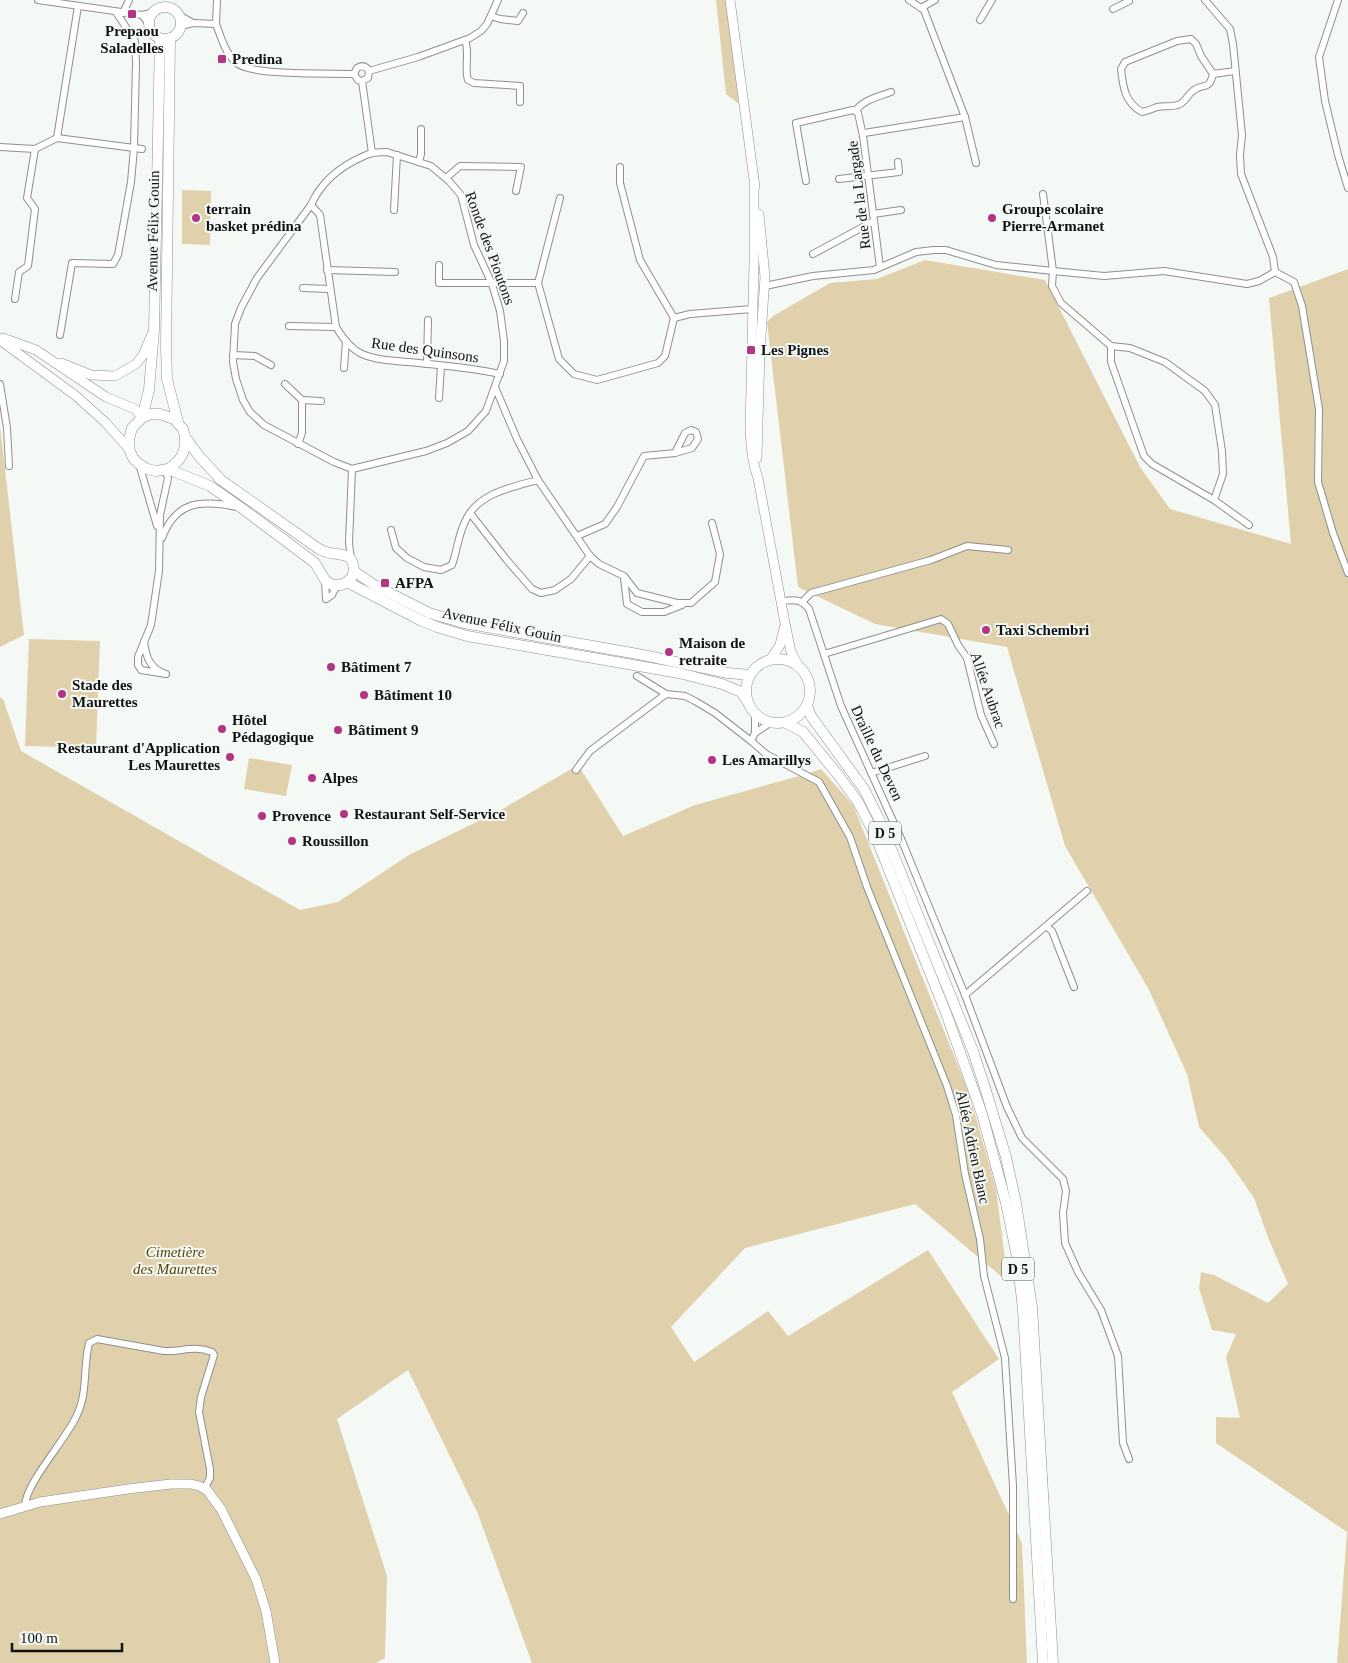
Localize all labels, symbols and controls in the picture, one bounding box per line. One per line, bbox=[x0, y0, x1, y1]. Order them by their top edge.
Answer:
marker: Prepaou Saladelles bbox=[126, 8, 138, 20]
place label: Prepaou Saladelles bbox=[100, 23, 164, 56]
place label: Predina bbox=[232, 51, 283, 67]
marker: Predina bbox=[216, 53, 228, 65]
street label: Rue de la Largade bbox=[844, 139, 874, 250]
street label: Avenue Félix Gouin bbox=[144, 170, 162, 292]
street label: Ronde des Pioutons bbox=[462, 189, 518, 307]
place label: terrain basket prédina bbox=[206, 201, 302, 234]
place label: Groupe scolaire Pierre-Armanet bbox=[1002, 201, 1104, 234]
marker: terrain basket prédina bbox=[190, 212, 202, 224]
marker: Groupe scolaire Pierre-Armanet bbox=[986, 212, 998, 224]
street label: Rue des Quinsons bbox=[370, 335, 480, 365]
place label: Les Pignes bbox=[761, 342, 829, 358]
marker: Les Pignes bbox=[745, 344, 757, 356]
place label: AFPA bbox=[395, 575, 434, 591]
marker: AFPA bbox=[379, 577, 391, 589]
street label: Avenue Félix Gouin bbox=[441, 605, 564, 646]
place label: Taxi Schembri bbox=[996, 622, 1089, 638]
marker: Taxi Schembri bbox=[980, 624, 992, 636]
place label: Maison de retraite bbox=[679, 635, 746, 668]
marker: Maison de retraite bbox=[663, 646, 675, 658]
street label: Allée Aubrac bbox=[967, 650, 1009, 731]
place label: Bâtiment 7 bbox=[341, 659, 412, 675]
marker: Bâtiment 7 bbox=[325, 661, 337, 673]
place label: Stade des Maurettes bbox=[72, 677, 138, 710]
place label: Bâtiment 10 bbox=[374, 687, 452, 703]
marker: Stade des Maurettes bbox=[56, 688, 68, 700]
marker: Bâtiment 10 bbox=[358, 689, 370, 701]
street label: Draille du Deven bbox=[848, 703, 906, 804]
place label: Hôtel Pédagogique bbox=[232, 712, 314, 745]
place label: Bâtiment 9 bbox=[348, 722, 418, 738]
marker: Hôtel Pédagogique bbox=[216, 723, 228, 735]
marker: Bâtiment 9 bbox=[332, 724, 344, 736]
place label: Restaurant d'Application Les Maurettes bbox=[57, 740, 221, 773]
marker: Restaurant d'Application Les Maurettes bbox=[224, 751, 236, 763]
place label: Les Amarillys bbox=[722, 752, 811, 768]
marker: Les Amarillys bbox=[706, 754, 718, 766]
place label: Alpes bbox=[322, 770, 358, 786]
marker: Alpes bbox=[306, 772, 318, 784]
place label: Restaurant Self-Service bbox=[354, 806, 506, 822]
place label: Provence bbox=[272, 808, 331, 824]
marker: Restaurant Self-Service bbox=[338, 808, 350, 820]
marker: Provence bbox=[256, 810, 268, 822]
road number: D 5 bbox=[869, 821, 901, 844]
place label: Roussillon bbox=[302, 833, 369, 849]
marker: Roussillon bbox=[286, 835, 298, 847]
street label: Allée Adrien Blanc bbox=[953, 1089, 993, 1206]
park label: Cimetière des Maurettes bbox=[133, 1244, 217, 1277]
road number: D 5 bbox=[1002, 1258, 1034, 1280]
scale bar bbox=[12, 1620, 122, 1652]
text: 100 m bbox=[20, 1630, 58, 1646]

